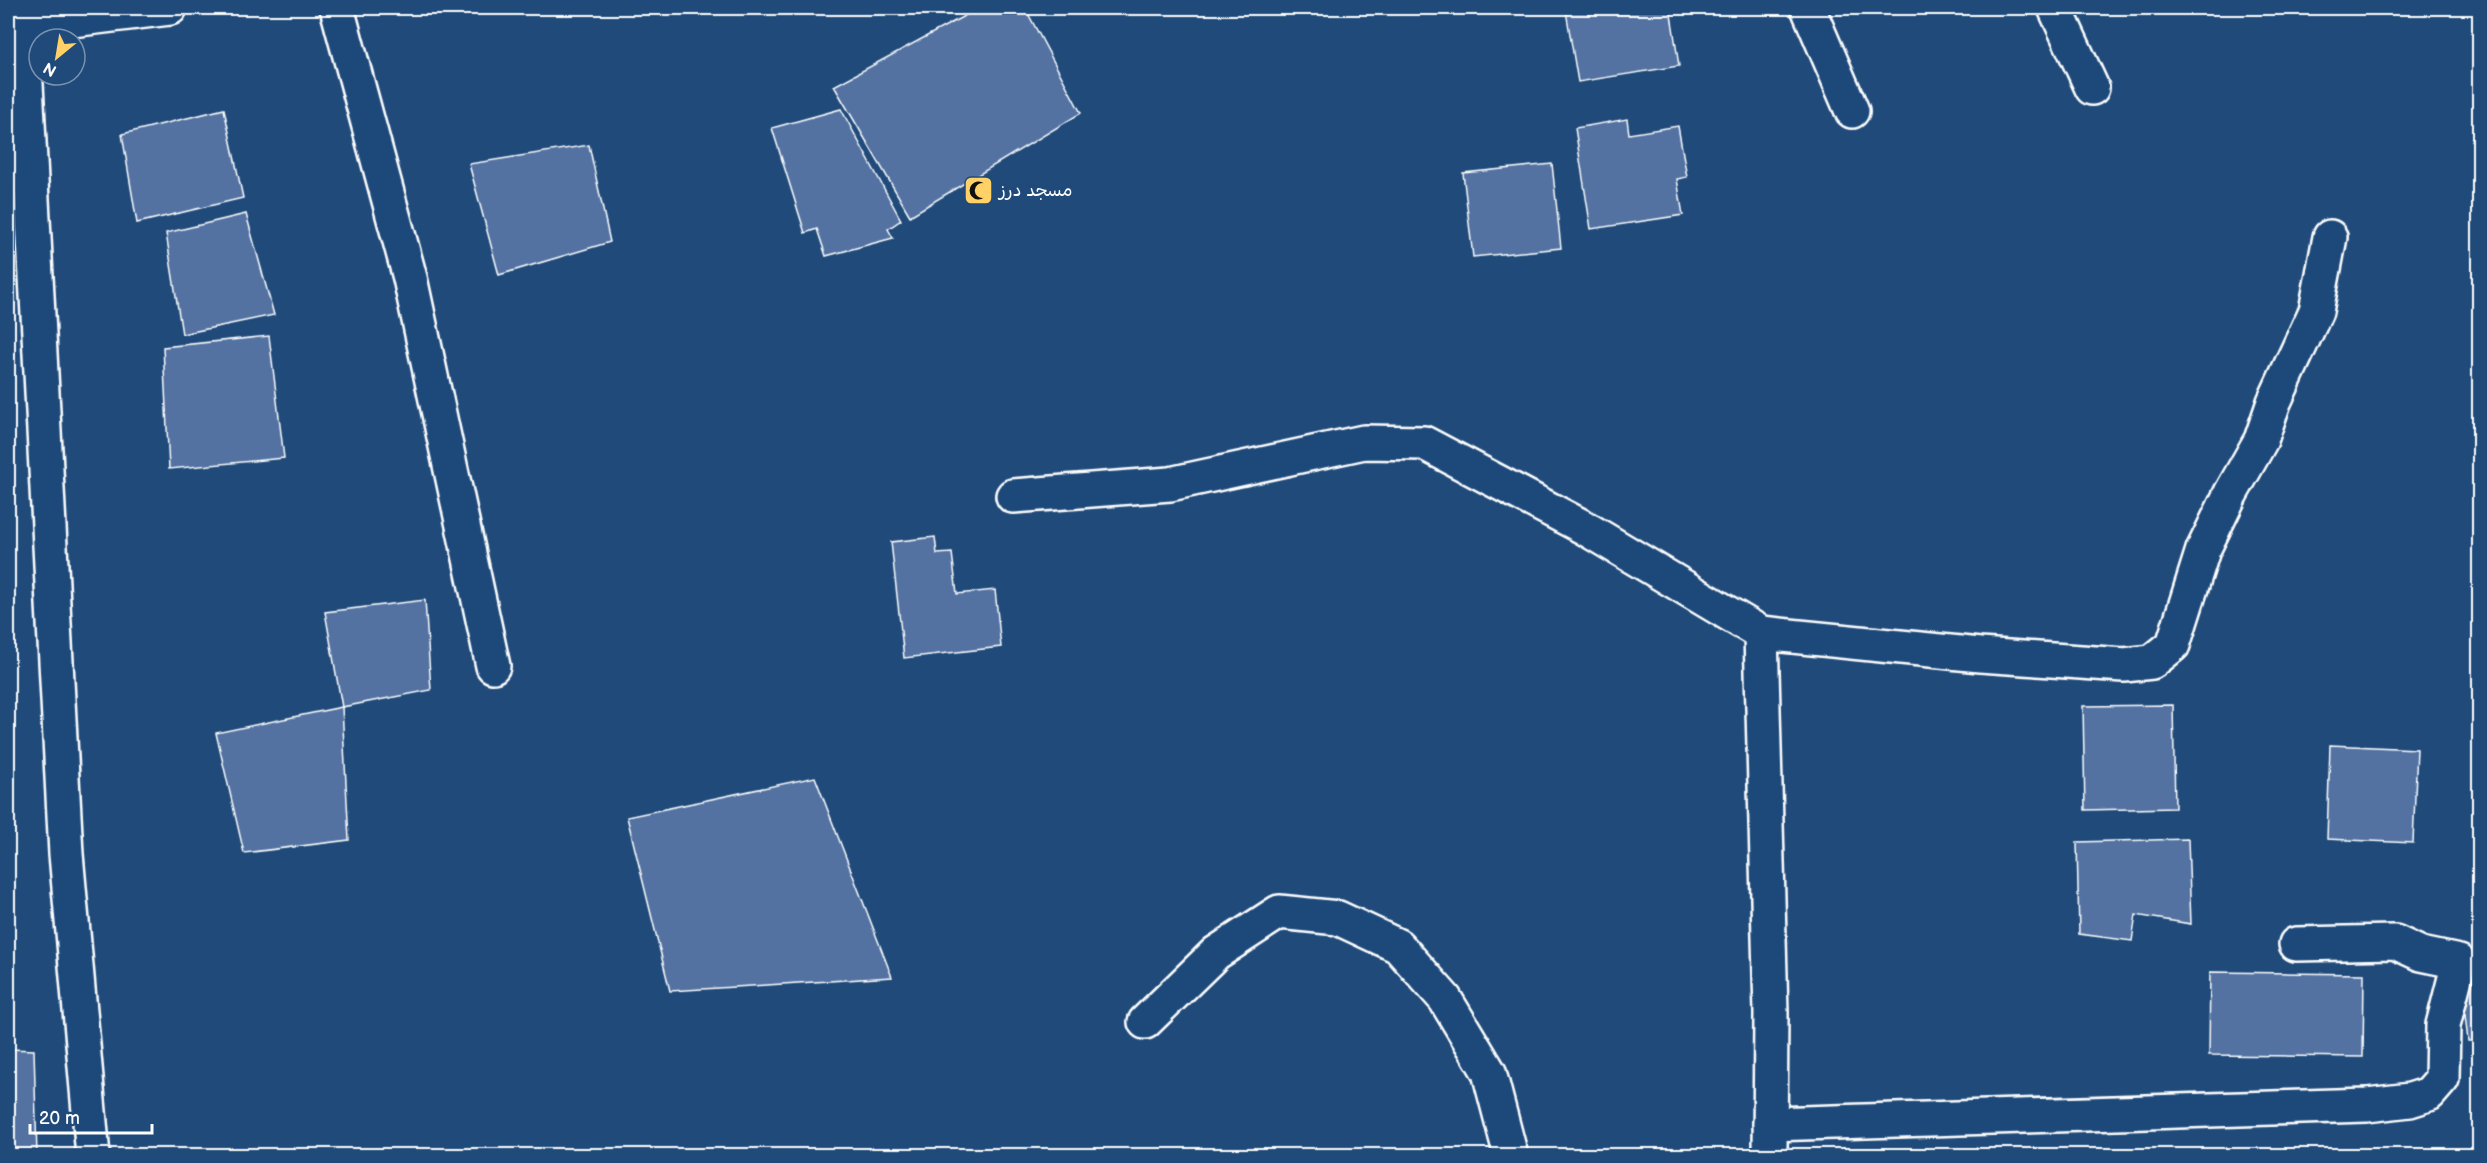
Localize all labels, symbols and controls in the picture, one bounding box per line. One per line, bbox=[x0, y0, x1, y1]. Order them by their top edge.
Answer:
north arrow bbox=[27, 27, 87, 87]
text: N bbox=[40, 57, 60, 80]
mosque icon: مسجد درز bbox=[962, 174, 994, 206]
place label: مسجد درز bbox=[997, 180, 1073, 201]
scale bar bbox=[30, 1097, 152, 1135]
text: 20 m bbox=[39, 1108, 80, 1129]

